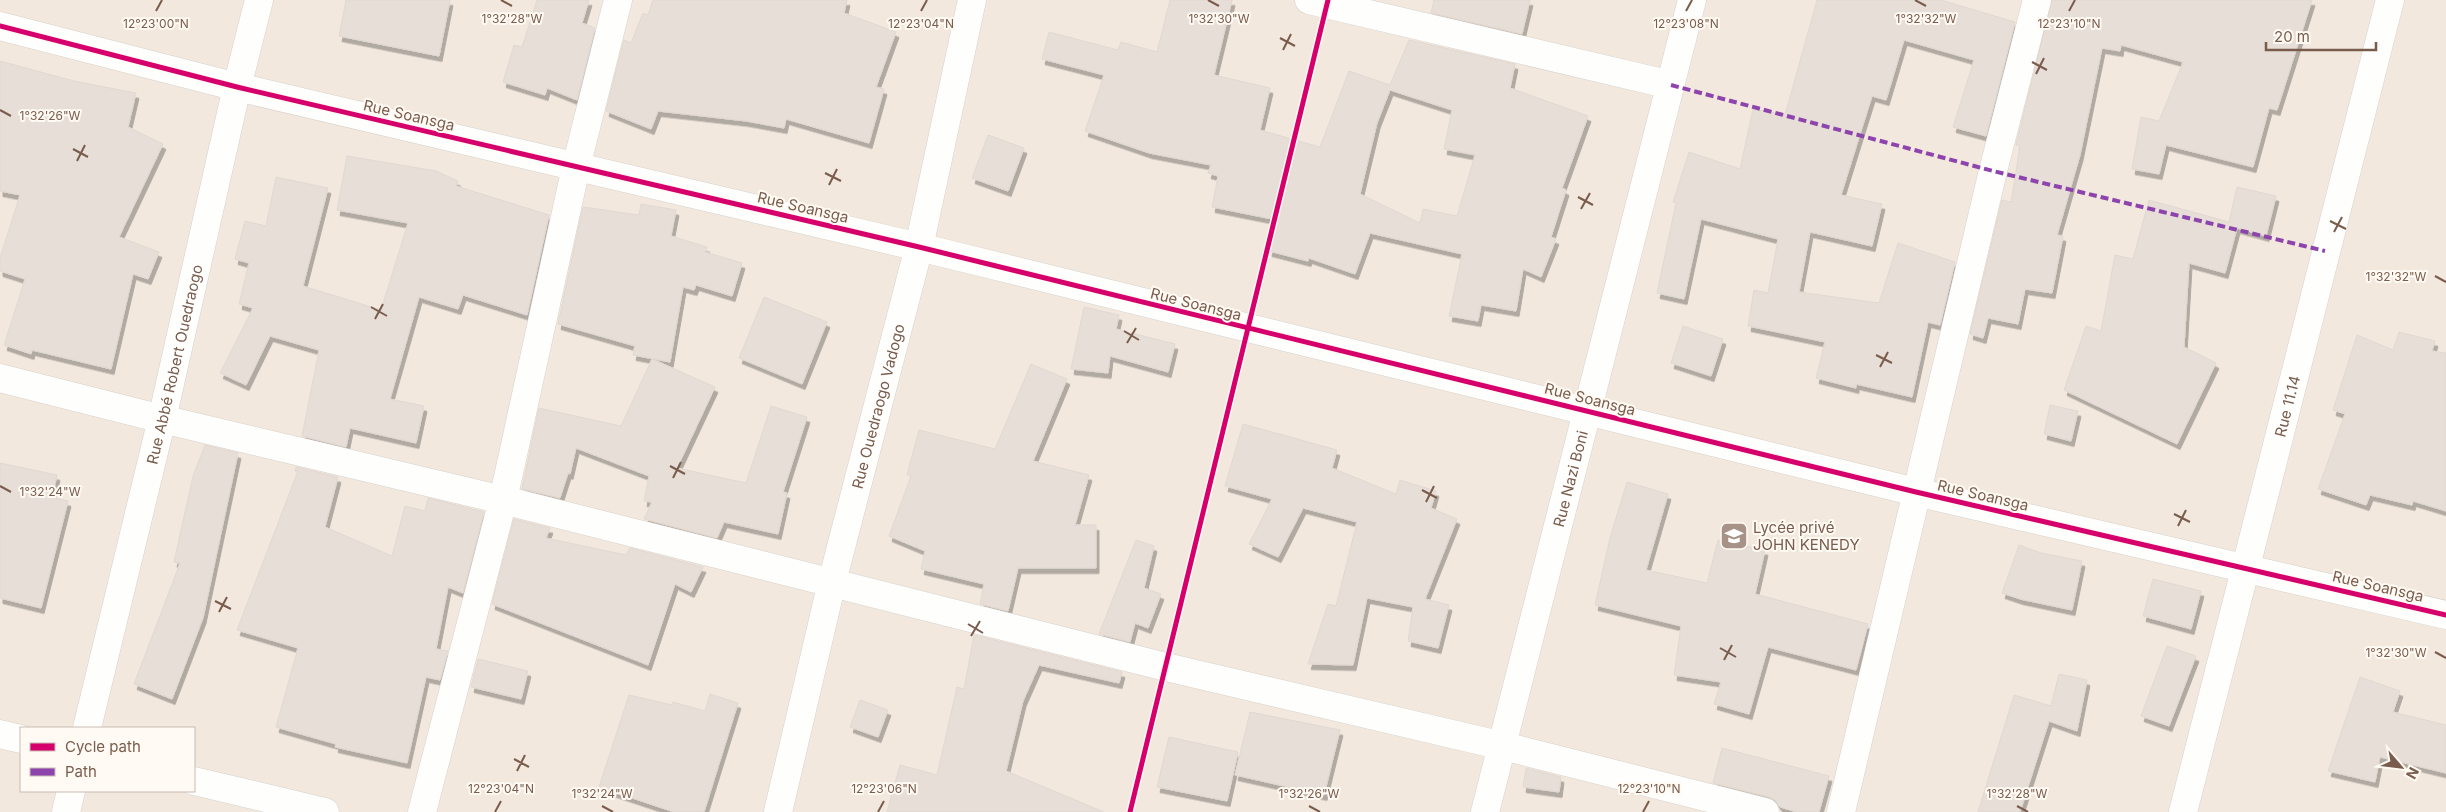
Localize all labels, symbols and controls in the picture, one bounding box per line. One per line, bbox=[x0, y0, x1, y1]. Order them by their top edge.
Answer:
text: 1°32'28"W bbox=[482, 11, 543, 26]
text: 1°32'30"W bbox=[1188, 11, 1250, 26]
text: 1°32'32"W bbox=[1896, 11, 1957, 26]
text: 12°23'00"N bbox=[123, 16, 189, 31]
text: 12°23'04"N bbox=[888, 16, 954, 31]
text: 12°23'08"N bbox=[1653, 16, 1719, 31]
text: 12°23'10"N bbox=[2037, 16, 2101, 31]
scale bar bbox=[2266, 20, 2376, 52]
text: 20 m bbox=[2274, 27, 2310, 46]
street label: Rue Soansga bbox=[362, 95, 456, 135]
text: 1°32'26"W bbox=[20, 108, 81, 123]
street label: Rue Soansga bbox=[756, 187, 850, 227]
street label: Rue Abbé Robert Ouedraogo bbox=[142, 263, 206, 466]
text: 1°32'32"W bbox=[2366, 269, 2427, 284]
street label: Rue Soansga bbox=[1149, 284, 1243, 324]
street label: Rue Ouedraogo Vadogo bbox=[847, 322, 908, 491]
street label: Rue 11.14 bbox=[2270, 373, 2304, 439]
street label: Rue Soansga bbox=[1543, 379, 1637, 419]
street label: Rue Nazi Boni bbox=[1549, 428, 1591, 529]
street label: Rue Soansga bbox=[1936, 475, 2030, 515]
text: 1°32'24"W bbox=[20, 484, 81, 499]
place label: Lycée privé JOHN KENEDY bbox=[1753, 518, 1860, 554]
school or university icon: Lycée privé JOHN KENEDY bbox=[1719, 521, 1749, 551]
street label: Rue Soansga bbox=[2331, 566, 2425, 606]
text: 1°32'30"W bbox=[2365, 645, 2427, 660]
legend bbox=[20, 727, 195, 792]
text: Cycle path bbox=[65, 737, 141, 756]
north arrow bbox=[2376, 742, 2426, 792]
text: Path bbox=[65, 762, 97, 781]
text: N bbox=[2403, 765, 2423, 782]
text: 12°23'04"N bbox=[468, 781, 534, 796]
text: 12°23'06"N bbox=[851, 781, 917, 796]
text: 12°23'10"N bbox=[1617, 781, 1681, 796]
text: 1°32'24"W bbox=[572, 786, 633, 801]
text: 1°32'26"W bbox=[1279, 786, 1340, 801]
text: 1°32'28"W bbox=[1987, 786, 2048, 801]

